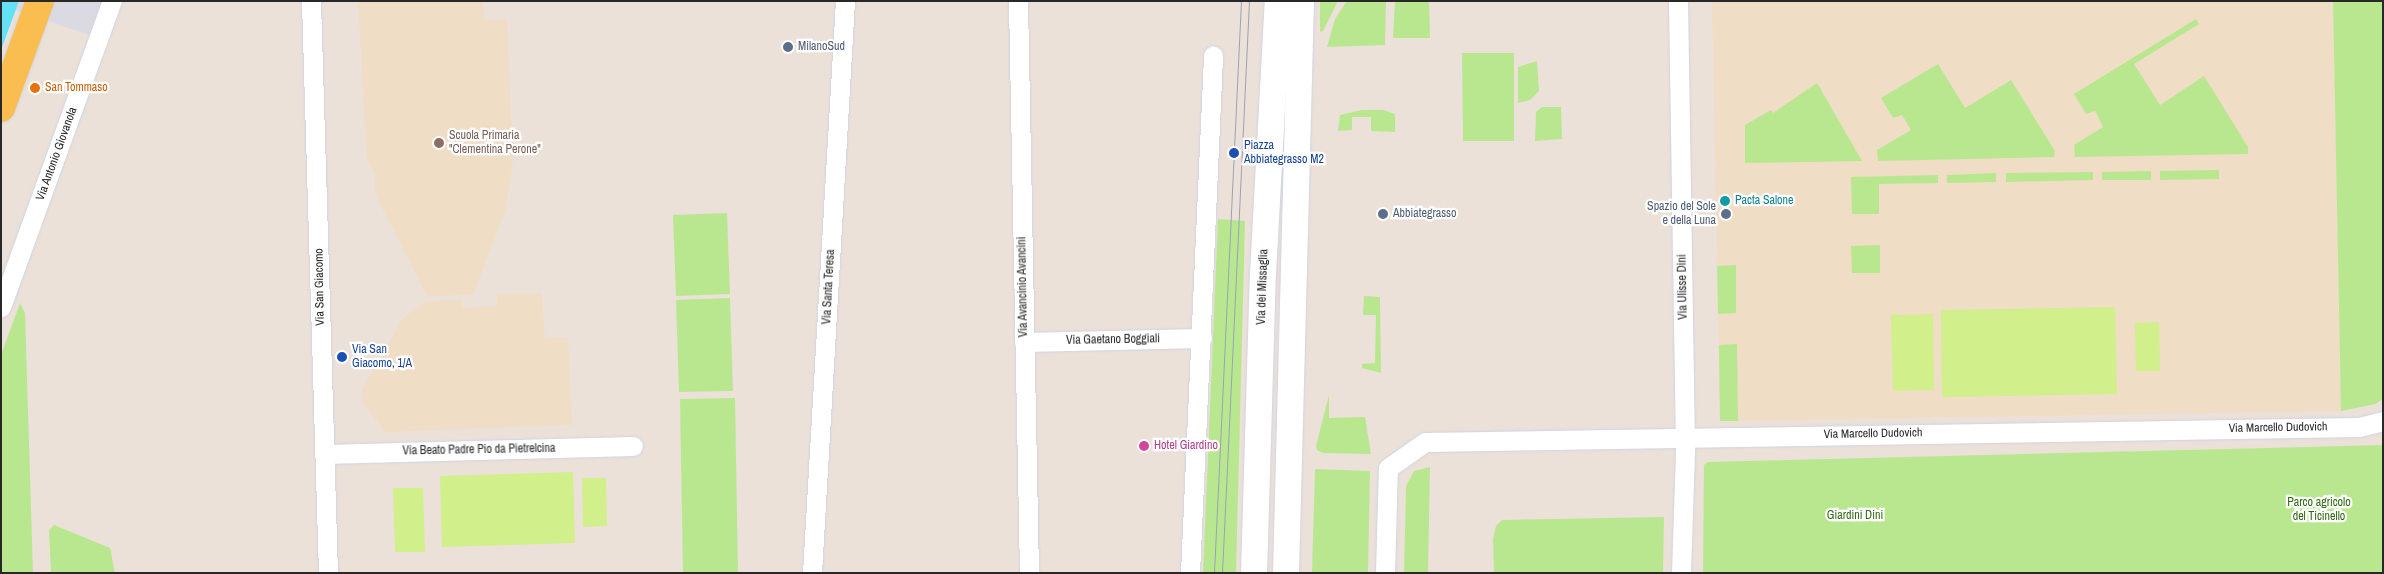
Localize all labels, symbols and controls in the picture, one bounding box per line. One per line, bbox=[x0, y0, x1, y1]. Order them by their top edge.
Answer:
place label: MilanoSud bbox=[798, 40, 845, 54]
marker: MilanoSud bbox=[782, 41, 794, 53]
place label: San Tommaso bbox=[45, 81, 108, 95]
marker: San Tommaso bbox=[29, 82, 41, 94]
street label: Via Antonio Giovanola bbox=[33, 105, 81, 203]
place label: Scuola Primaria "Clementina Perone" bbox=[449, 129, 541, 157]
marker: Scuola Primaria "Clementina Perone" bbox=[433, 137, 445, 149]
place label: Piazza Abbiategrasso M2 bbox=[1244, 139, 1324, 167]
marker: Piazza Abbiategrasso M2 bbox=[1228, 147, 1240, 159]
place label: Pacta Salone bbox=[1735, 194, 1794, 208]
marker: Pacta Salone bbox=[1719, 195, 1731, 207]
place label: Spazio del Sole e della Luna bbox=[1647, 200, 1716, 228]
place label: Abbiategrasso bbox=[1393, 207, 1456, 221]
marker: Abbiategrasso bbox=[1377, 208, 1389, 220]
marker: Spazio del Sole e della Luna bbox=[1720, 208, 1732, 220]
street label: Via Avancinio Avancini bbox=[1015, 236, 1031, 338]
street label: Via San Giacomo bbox=[312, 248, 328, 326]
street label: Via Santa Teresa bbox=[820, 249, 838, 325]
street label: Via dei Missaglia bbox=[1254, 249, 1272, 325]
street label: Via Ulisse Dini bbox=[1675, 254, 1691, 320]
street label: Via Gaetano Boggiali bbox=[1066, 332, 1160, 348]
place label: Via San Giacomo, 1/A bbox=[352, 343, 412, 371]
marker: Via San Giacomo, 1/A bbox=[336, 351, 348, 363]
street label: Via Marcello Dudovich bbox=[2228, 420, 2328, 436]
street label: Via Marcello Dudovich bbox=[1823, 426, 1923, 442]
place label: Hotel Giardino bbox=[1154, 439, 1218, 453]
marker: Hotel Giardino bbox=[1138, 440, 1150, 452]
street label: Via Beato Padre Pio da Pietrelcina bbox=[402, 441, 556, 459]
park label: Parco agricolo del Ticinello bbox=[2287, 496, 2351, 524]
park label: Giardini Dini bbox=[1827, 509, 1883, 523]

